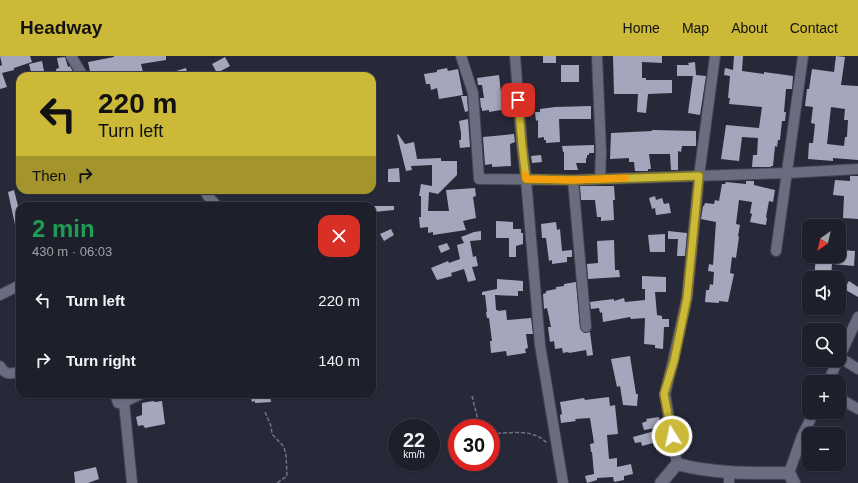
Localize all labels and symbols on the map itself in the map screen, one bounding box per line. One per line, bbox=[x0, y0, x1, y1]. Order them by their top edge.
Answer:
pin bbox=[501, 83, 535, 117]
north arrow bbox=[802, 219, 846, 263]
position arrow bbox=[651, 415, 693, 457]
speed limit sign: 30 bbox=[448, 419, 500, 471]

